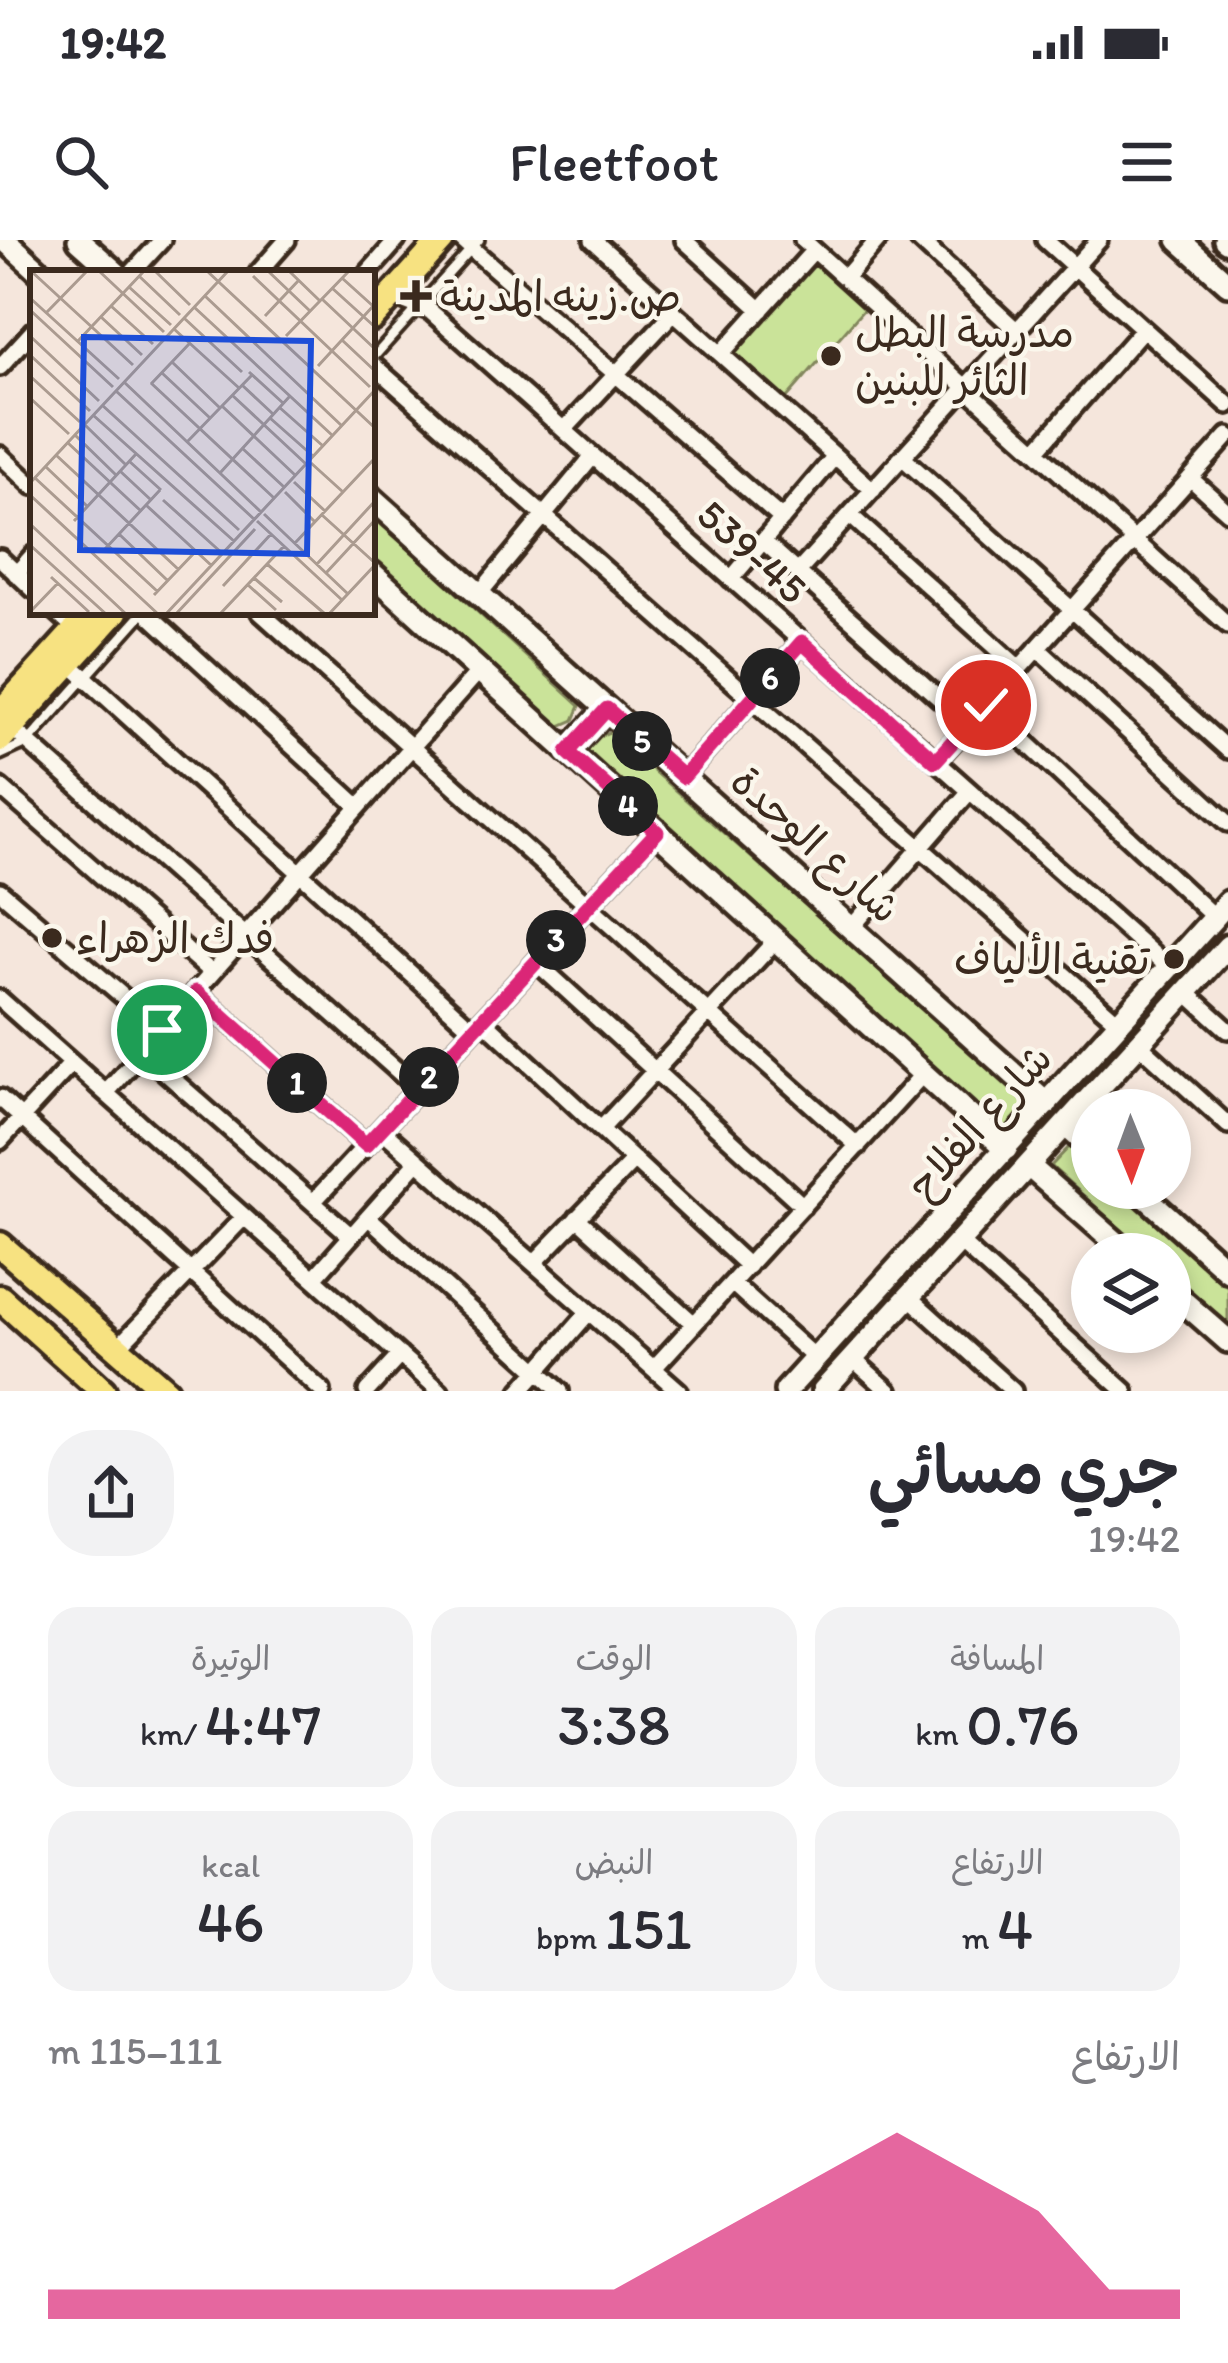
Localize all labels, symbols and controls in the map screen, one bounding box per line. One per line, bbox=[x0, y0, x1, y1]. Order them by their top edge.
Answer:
text: 19:42 bbox=[60, 15, 166, 69]
icon: search bbox=[48, 129, 114, 195]
icon: menu bbox=[1114, 129, 1180, 195]
text: Fleetfoot bbox=[509, 130, 719, 195]
inset map bbox=[30, 270, 375, 615]
place label: ص.زينه المدينة bbox=[440, 271, 681, 322]
marker: ص.زينه المدينة bbox=[403, 283, 429, 309]
place label: مدرسة البطل الثائر للبنين bbox=[855, 307, 1074, 406]
marker: مدرسة البطل الثائر للبنين bbox=[818, 343, 844, 369]
street label: 539-45 bbox=[687, 489, 818, 614]
pin: 6 bbox=[740, 648, 800, 708]
pin bbox=[935, 654, 1037, 756]
text: 6 bbox=[761, 658, 779, 697]
icon: check bbox=[953, 672, 1019, 738]
pin: 5 bbox=[612, 711, 672, 771]
text: 5 bbox=[633, 721, 651, 760]
street label: شارع الوحدة bbox=[718, 755, 911, 937]
pin: 4 bbox=[598, 776, 658, 836]
text: 4 bbox=[618, 786, 638, 825]
pin: 3 bbox=[526, 910, 586, 970]
place label: فدك الزهراء bbox=[76, 913, 274, 964]
text: 3 bbox=[547, 920, 565, 959]
marker: فدك الزهراء bbox=[39, 925, 65, 951]
place label: تقنية الألياف bbox=[954, 932, 1151, 985]
marker: تقنية الألياف bbox=[1161, 946, 1187, 972]
pin bbox=[111, 979, 213, 1081]
icon: arrive bbox=[129, 997, 195, 1063]
street label: شارع الفلاح bbox=[896, 1033, 1066, 1213]
pin: 2 bbox=[399, 1047, 459, 1107]
pin: 1 bbox=[267, 1053, 327, 1113]
text: 2 bbox=[420, 1057, 438, 1096]
text: 1 bbox=[289, 1063, 305, 1102]
north arrow bbox=[1071, 1089, 1191, 1209]
map controls bbox=[1071, 1089, 1191, 1353]
button: layers bbox=[1071, 1233, 1191, 1353]
button: share bbox=[48, 1430, 174, 1556]
text: جري مسائي bbox=[868, 1430, 1180, 1510]
text: 19:42 bbox=[1088, 1515, 1180, 1562]
text: الوتيرة bbox=[191, 1639, 271, 1678]
text: الوقت bbox=[576, 1639, 653, 1678]
text: المسافة bbox=[950, 1639, 1044, 1678]
text: 4:47 bbox=[205, 1688, 321, 1760]
text: 3:38 bbox=[558, 1688, 671, 1760]
text: 0.76 bbox=[966, 1688, 1079, 1760]
text: /km bbox=[140, 1714, 205, 1753]
text: km bbox=[915, 1714, 966, 1753]
text: النبض bbox=[575, 1843, 653, 1882]
text: الارتفاع bbox=[951, 1843, 1044, 1882]
text: kcal bbox=[201, 1846, 260, 1885]
text: 46 bbox=[197, 1885, 265, 1957]
text: 151 bbox=[605, 1892, 692, 1964]
text: 4 bbox=[997, 1892, 1033, 1964]
text: bpm bbox=[536, 1918, 605, 1957]
text: m bbox=[962, 1918, 997, 1957]
text: 111–115 m bbox=[48, 2027, 222, 2074]
text: الارتفاع bbox=[1071, 2033, 1180, 2080]

